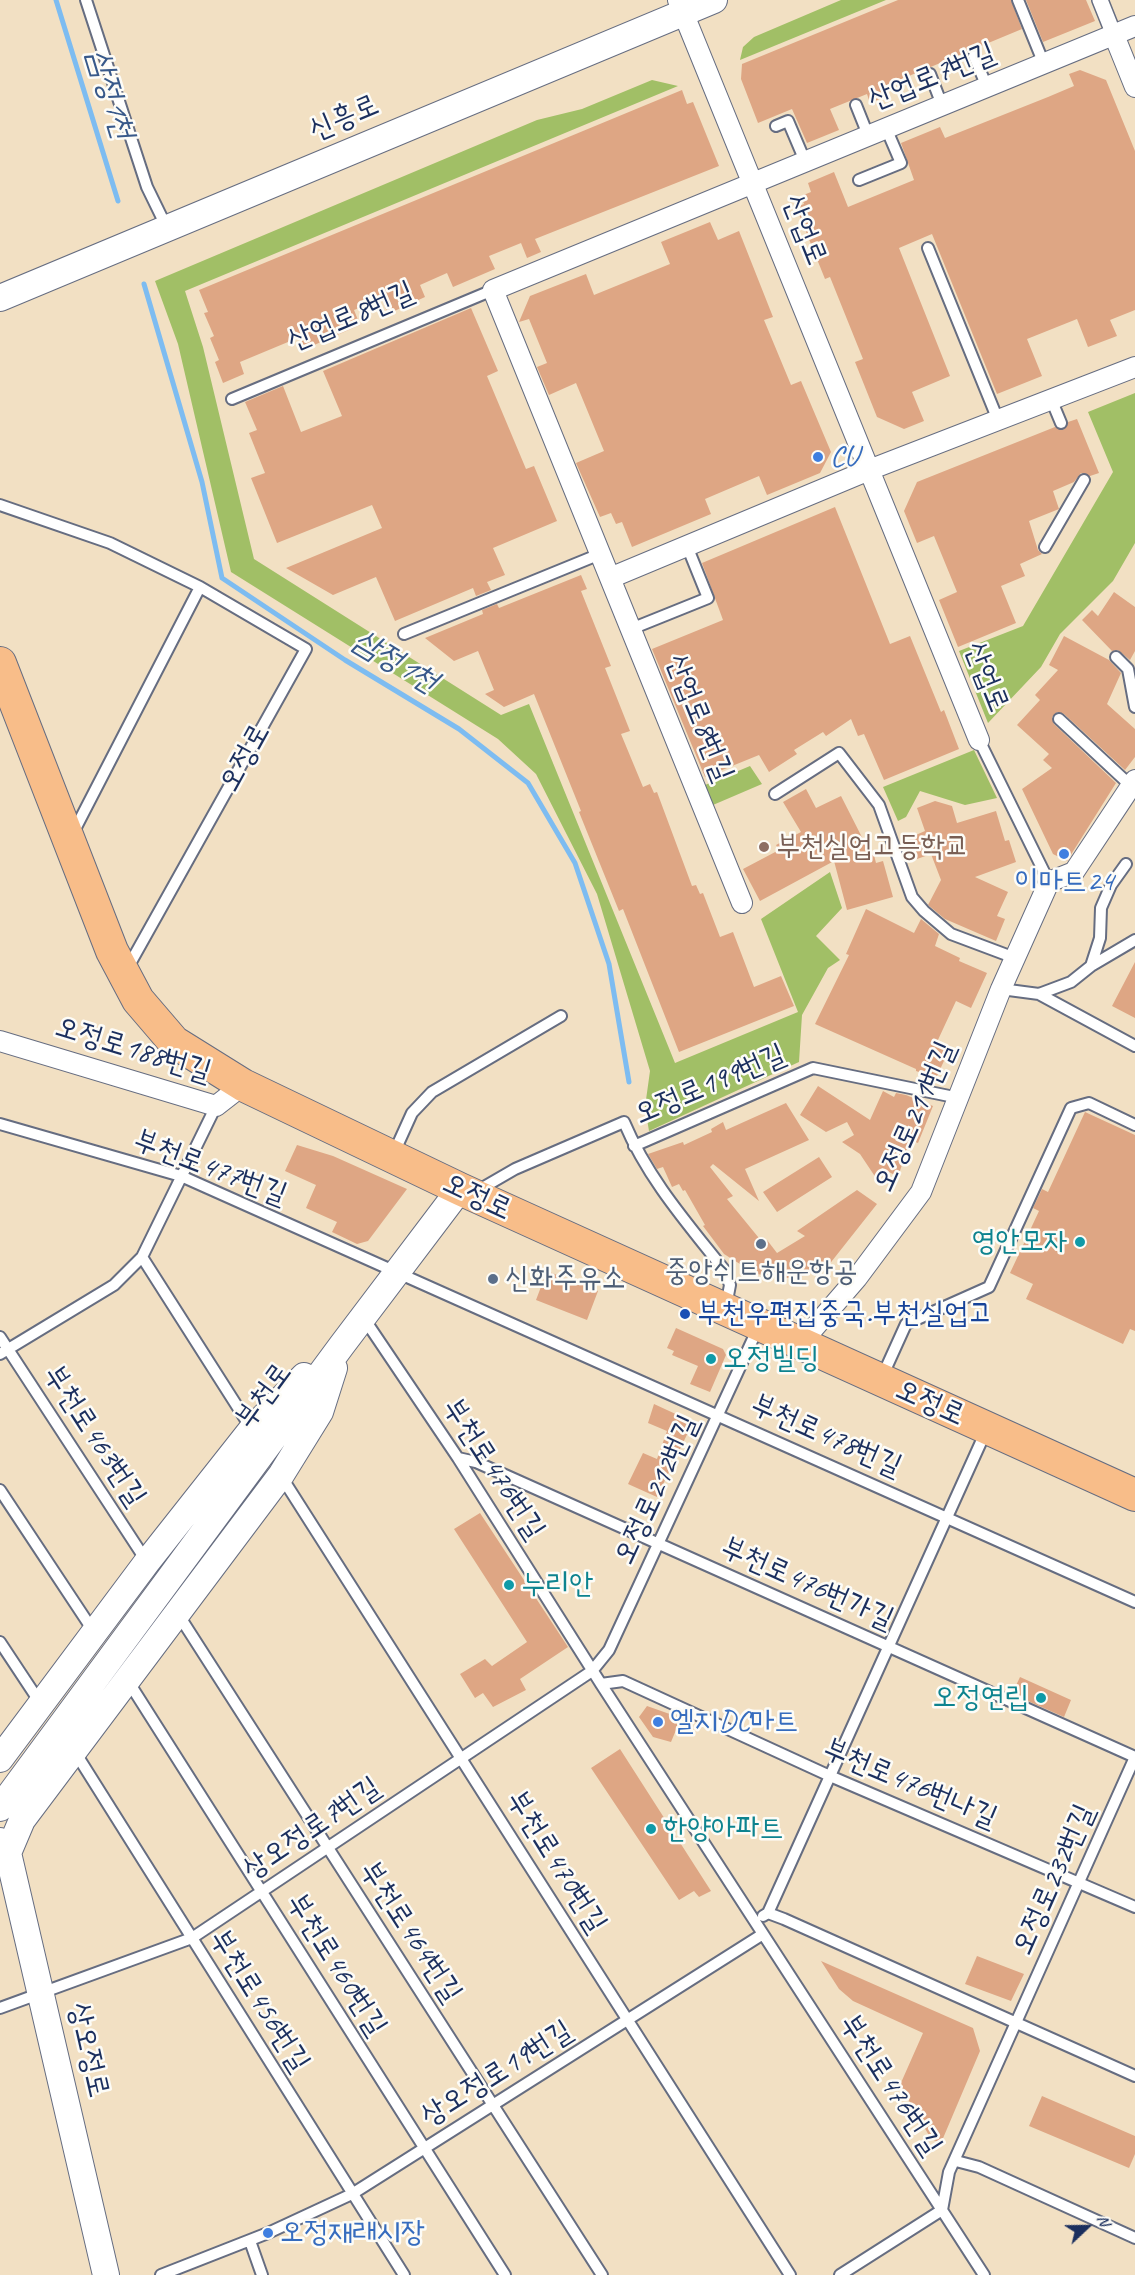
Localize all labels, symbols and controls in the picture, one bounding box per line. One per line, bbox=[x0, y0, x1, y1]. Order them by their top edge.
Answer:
street label: 산업로7번길 bbox=[863, 35, 1001, 119]
water label: 삼정1천 bbox=[78, 45, 142, 143]
street label: 신흥로 bbox=[304, 87, 384, 149]
street label: 산업로 bbox=[774, 190, 834, 270]
street label: 산업로8번길 bbox=[282, 274, 420, 360]
place label: CU bbox=[830, 439, 858, 475]
marker: CU bbox=[811, 450, 825, 464]
water label: 삼정1천 bbox=[346, 622, 444, 702]
street label: 산업로 bbox=[956, 637, 1016, 717]
street label: 산업로8번길 bbox=[657, 649, 741, 787]
street label: 오정로 bbox=[212, 718, 278, 798]
place label: 부천실업고등학교 bbox=[776, 829, 969, 865]
marker: 부천실업고등학교 bbox=[757, 840, 771, 854]
marker: 이마트24 bbox=[1057, 847, 1071, 861]
place label: 이마트24 bbox=[1014, 864, 1114, 900]
street label: 오정로188번길 bbox=[51, 1009, 215, 1091]
street label: 오정로211번길 bbox=[866, 1036, 964, 1198]
street label: 오정로199번길 bbox=[629, 1037, 791, 1133]
street label: 부천로477번길 bbox=[128, 1122, 292, 1214]
street label: 오정로 bbox=[437, 1165, 517, 1229]
place label: 영안모자 bbox=[971, 1224, 1068, 1260]
marker: 영안모자 bbox=[1073, 1235, 1087, 1249]
marker: 중앙쉬트해운항공 bbox=[754, 1237, 768, 1251]
place label: 중앙쉬트해운항공 bbox=[664, 1254, 858, 1290]
place label: 신화주유소 bbox=[505, 1261, 626, 1297]
marker: 신화주유소 bbox=[486, 1272, 500, 1286]
place label: 부천우편집중국.부천실업고 bbox=[697, 1296, 993, 1332]
marker: 부천우편집중국.부천실업고 bbox=[678, 1307, 692, 1321]
place label: 오정빌딩 bbox=[723, 1341, 820, 1377]
marker: 오정빌딩 bbox=[704, 1352, 718, 1366]
street label: 부천로 bbox=[228, 1356, 300, 1436]
street label: 부천로463번길 bbox=[35, 1359, 153, 1513]
street label: 오정로 bbox=[890, 1372, 970, 1434]
street label: 부천로478번길 bbox=[745, 1387, 907, 1485]
street label: 부천로476번길 bbox=[434, 1392, 552, 1546]
street label: 오정로212번길 bbox=[607, 1409, 707, 1571]
street label: 부천로476번가길 bbox=[715, 1530, 899, 1638]
place label: 누리안 bbox=[521, 1567, 593, 1603]
marker: 누리안 bbox=[502, 1578, 516, 1592]
place label: 오정연립 bbox=[932, 1680, 1029, 1716]
marker: 오정연립 bbox=[1034, 1691, 1048, 1705]
place label: 엘지DC마트 bbox=[670, 1704, 798, 1740]
marker: 엘지DC마트 bbox=[651, 1715, 665, 1729]
street label: 부천로476번나길 bbox=[818, 1731, 1002, 1837]
street label: 상오정로7번길 bbox=[236, 1770, 388, 1888]
street label: 부천로470번길 bbox=[498, 1784, 614, 1940]
street label: 오정로232번길 bbox=[1005, 1799, 1103, 1961]
place label: 한양아파트 bbox=[663, 1811, 784, 1847]
marker: 한양아파트 bbox=[644, 1822, 658, 1836]
street label: 부천로464번길 bbox=[351, 1855, 469, 2009]
street label: 부천로460번길 bbox=[278, 1887, 394, 2043]
street label: 부천로456번길 bbox=[201, 1923, 317, 2079]
street label: 상오정로 bbox=[60, 1999, 116, 2101]
street label: 부천로476번길 bbox=[831, 2008, 949, 2162]
street label: 상오정로19번길 bbox=[415, 2013, 579, 2135]
north arrow bbox=[1057, 2197, 1117, 2257]
text: N bbox=[1093, 2212, 1115, 2229]
place label: 오정재래시장 bbox=[280, 2215, 425, 2251]
marker: 오정재래시장 bbox=[261, 2226, 275, 2240]

